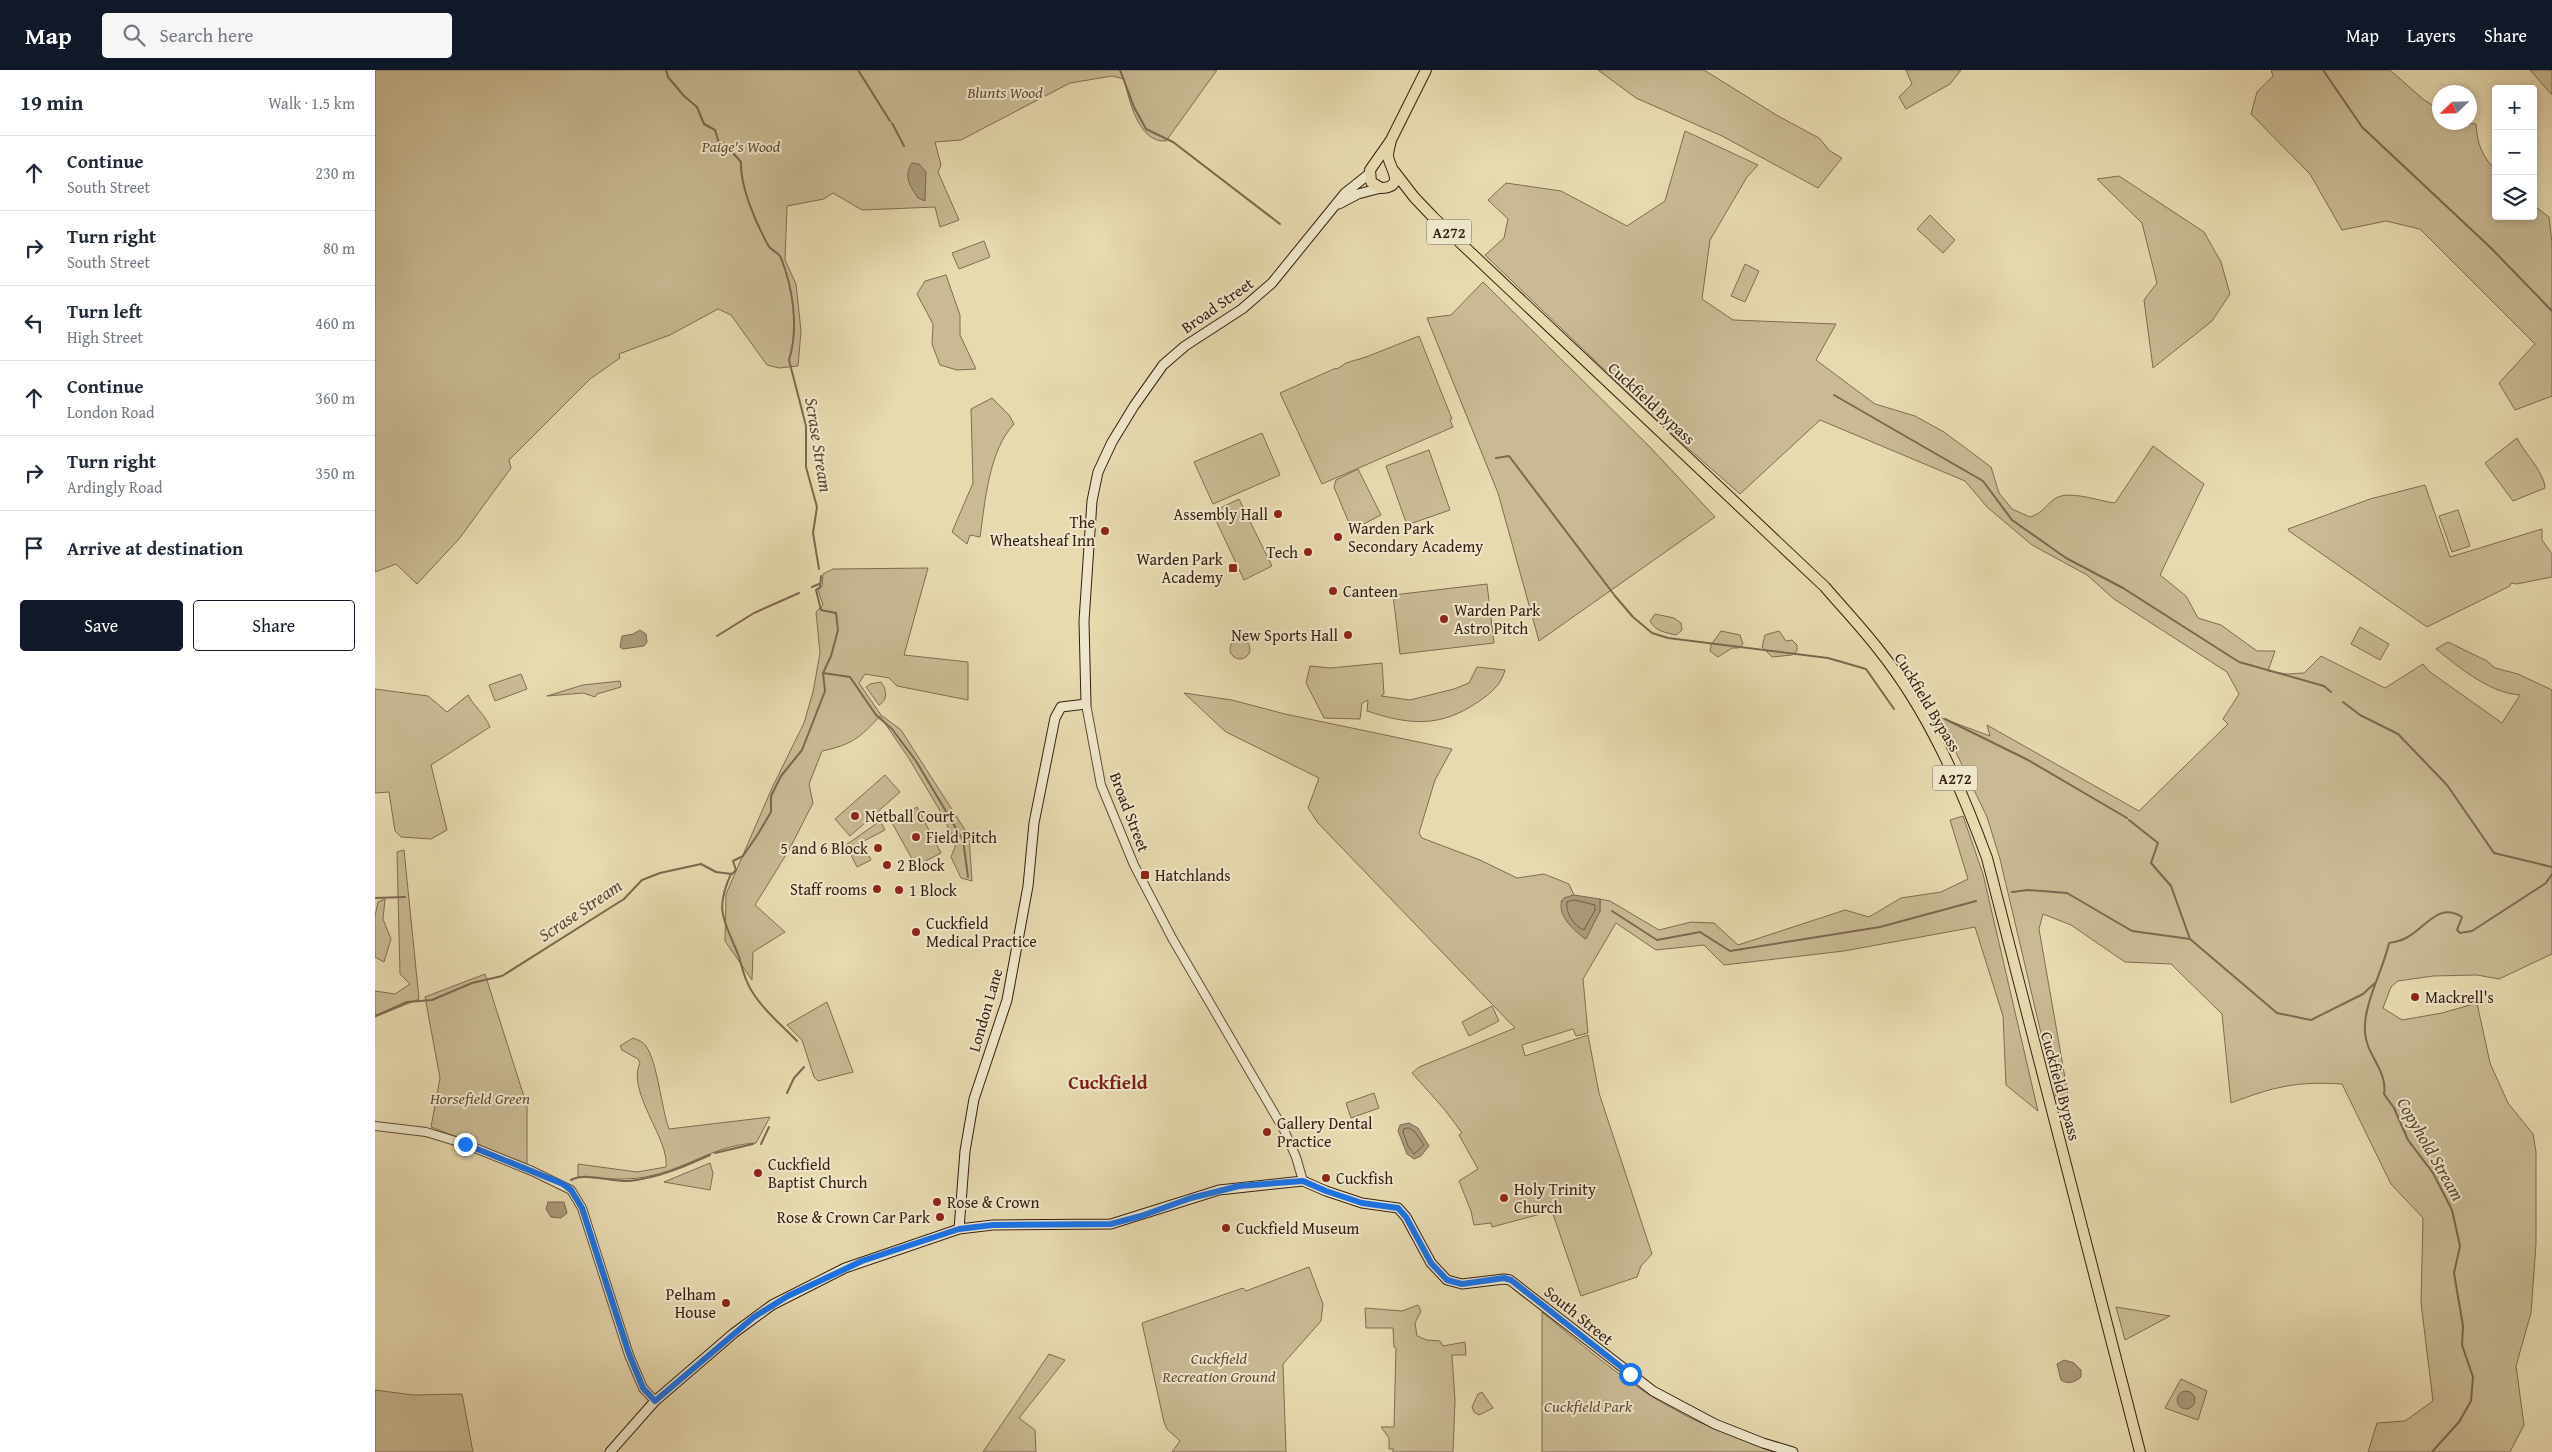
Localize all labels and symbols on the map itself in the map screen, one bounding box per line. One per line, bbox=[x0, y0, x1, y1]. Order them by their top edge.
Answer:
park label: Blunts Wood bbox=[966, 80, 1043, 104]
north arrow bbox=[2432, 85, 2477, 130]
park label: Paige's Wood bbox=[701, 134, 781, 158]
road number: A272 bbox=[1427, 220, 1471, 244]
street label: Broad Street bbox=[1176, 271, 1258, 339]
street label: Cuckfield Bypass bbox=[1603, 356, 1701, 450]
water label: Scrase Stream bbox=[798, 395, 840, 495]
place label: Assembly Hall bbox=[1174, 502, 1269, 526]
marker: Assembly Hall bbox=[1272, 508, 1284, 520]
place label: The Wheatsheaf Inn bbox=[990, 510, 1095, 552]
place label: Warden Park Secondary Academy bbox=[1348, 516, 1483, 558]
marker: The Wheatsheaf Inn bbox=[1099, 525, 1111, 537]
marker: Warden Park Secondary Academy bbox=[1332, 531, 1344, 543]
place label: Tech bbox=[1266, 540, 1298, 564]
marker: Tech bbox=[1302, 546, 1314, 558]
place label: Warden Park Academy bbox=[1137, 547, 1224, 589]
marker: Warden Park Academy bbox=[1227, 562, 1239, 574]
place label: Canteen bbox=[1343, 579, 1398, 603]
marker: Canteen bbox=[1327, 585, 1339, 597]
place label: Warden Park Astro Pitch bbox=[1454, 598, 1541, 640]
marker: Warden Park Astro Pitch bbox=[1438, 613, 1450, 625]
place label: New Sports Hall bbox=[1231, 623, 1339, 647]
marker: New Sports Hall bbox=[1342, 629, 1354, 641]
street label: Cuckfield Bypass bbox=[1889, 648, 1967, 756]
road number: A272 bbox=[1933, 766, 1977, 790]
street label: Broad Street bbox=[1104, 769, 1156, 856]
place label: Netball Court bbox=[865, 804, 955, 828]
marker: Netball Court bbox=[849, 810, 861, 822]
place label: Field Pitch bbox=[926, 825, 997, 849]
marker: Field Pitch bbox=[910, 831, 922, 843]
place label: 5 and 6 Block bbox=[780, 836, 869, 860]
marker: 5 and 6 Block bbox=[872, 842, 884, 854]
place label: 2 Block bbox=[897, 853, 946, 877]
marker: 2 Block bbox=[881, 859, 893, 871]
place label: Hatchlands bbox=[1155, 863, 1231, 887]
marker: Hatchlands bbox=[1139, 869, 1151, 881]
water label: Scrase Stream bbox=[533, 872, 627, 948]
place label: Staff rooms bbox=[790, 877, 867, 901]
place label: 1 Block bbox=[909, 878, 958, 902]
marker: Staff rooms bbox=[871, 883, 883, 895]
marker: 1 Block bbox=[893, 884, 905, 896]
place label: Cuckfield Medical Practice bbox=[926, 911, 1037, 953]
marker: Cuckfield Medical Practice bbox=[910, 926, 922, 938]
street label: London Lane bbox=[962, 965, 1008, 1055]
place label: Mackrell's bbox=[2425, 985, 2494, 1009]
marker: Mackrell's bbox=[2409, 991, 2421, 1003]
street label: Cuckfield Bypass bbox=[2035, 1029, 2087, 1143]
district label: Cuckfield bbox=[1068, 1068, 1148, 1096]
park label: Horsefield Green bbox=[429, 1086, 530, 1110]
water label: Copyhold Stream bbox=[2390, 1092, 2472, 1206]
place label: Gallery Dental Practice bbox=[1277, 1111, 1373, 1153]
marker: Gallery Dental Practice bbox=[1261, 1126, 1273, 1138]
route end bbox=[454, 1133, 477, 1156]
place label: Cuckfield Baptist Church bbox=[768, 1152, 867, 1194]
place label: Cuckfish bbox=[1336, 1166, 1393, 1190]
marker: Cuckfield Baptist Church bbox=[752, 1167, 764, 1179]
marker: Cuckfish bbox=[1320, 1172, 1332, 1184]
place label: Holy Trinity Church bbox=[1514, 1177, 1596, 1219]
place label: Rose & Crown bbox=[947, 1190, 1039, 1214]
marker: Holy Trinity Church bbox=[1498, 1192, 1510, 1204]
marker: Rose & Crown bbox=[931, 1196, 943, 1208]
place label: Rose & Crown Car Park bbox=[777, 1205, 931, 1229]
marker: Rose & Crown Car Park bbox=[934, 1211, 946, 1223]
place label: Cuckfield Museum bbox=[1236, 1216, 1359, 1240]
marker: Cuckfield Museum bbox=[1220, 1222, 1232, 1234]
street label: South Street bbox=[1539, 1279, 1619, 1351]
place label: Pelham House bbox=[666, 1282, 716, 1324]
marker: Pelham House bbox=[720, 1297, 732, 1309]
park label: Cuckfield Recreation Ground bbox=[1161, 1346, 1276, 1388]
route start bbox=[1619, 1363, 1642, 1386]
park label: Cuckfield Park bbox=[1544, 1394, 1633, 1418]

